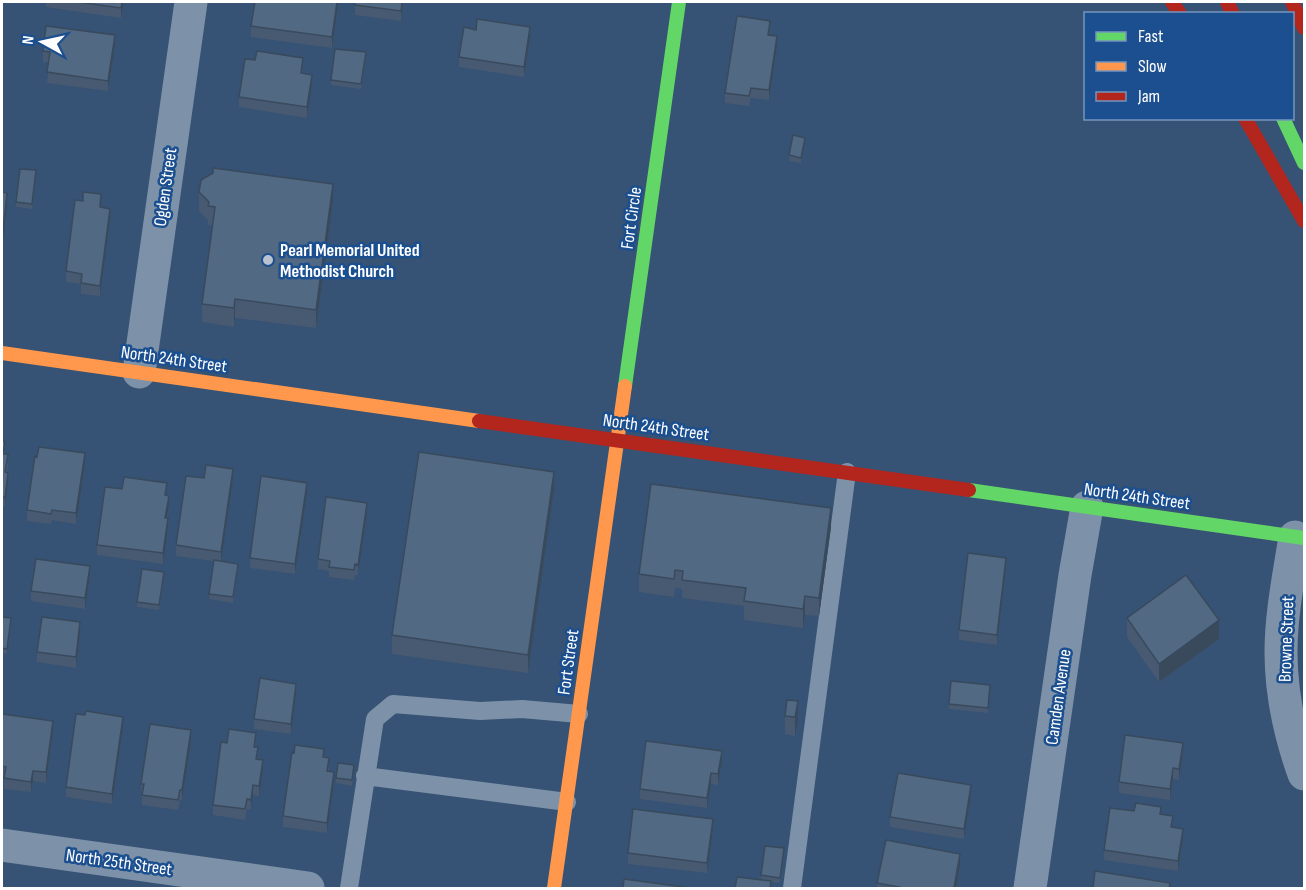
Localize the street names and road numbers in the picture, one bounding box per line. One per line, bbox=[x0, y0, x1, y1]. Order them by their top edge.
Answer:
street label: Ogden Street bbox=[150, 146, 181, 228]
street label: Fort Circle bbox=[617, 186, 646, 250]
street label: North 24th Street bbox=[120, 342, 229, 377]
street label: North 24th Street bbox=[602, 410, 711, 445]
street label: North 24th Street bbox=[1083, 479, 1192, 514]
street label: Browne Street bbox=[1275, 595, 1299, 682]
street label: Fort Street bbox=[554, 628, 584, 696]
street label: Camden Avenue bbox=[1041, 648, 1076, 746]
street label: North 25th Street bbox=[65, 845, 174, 880]

